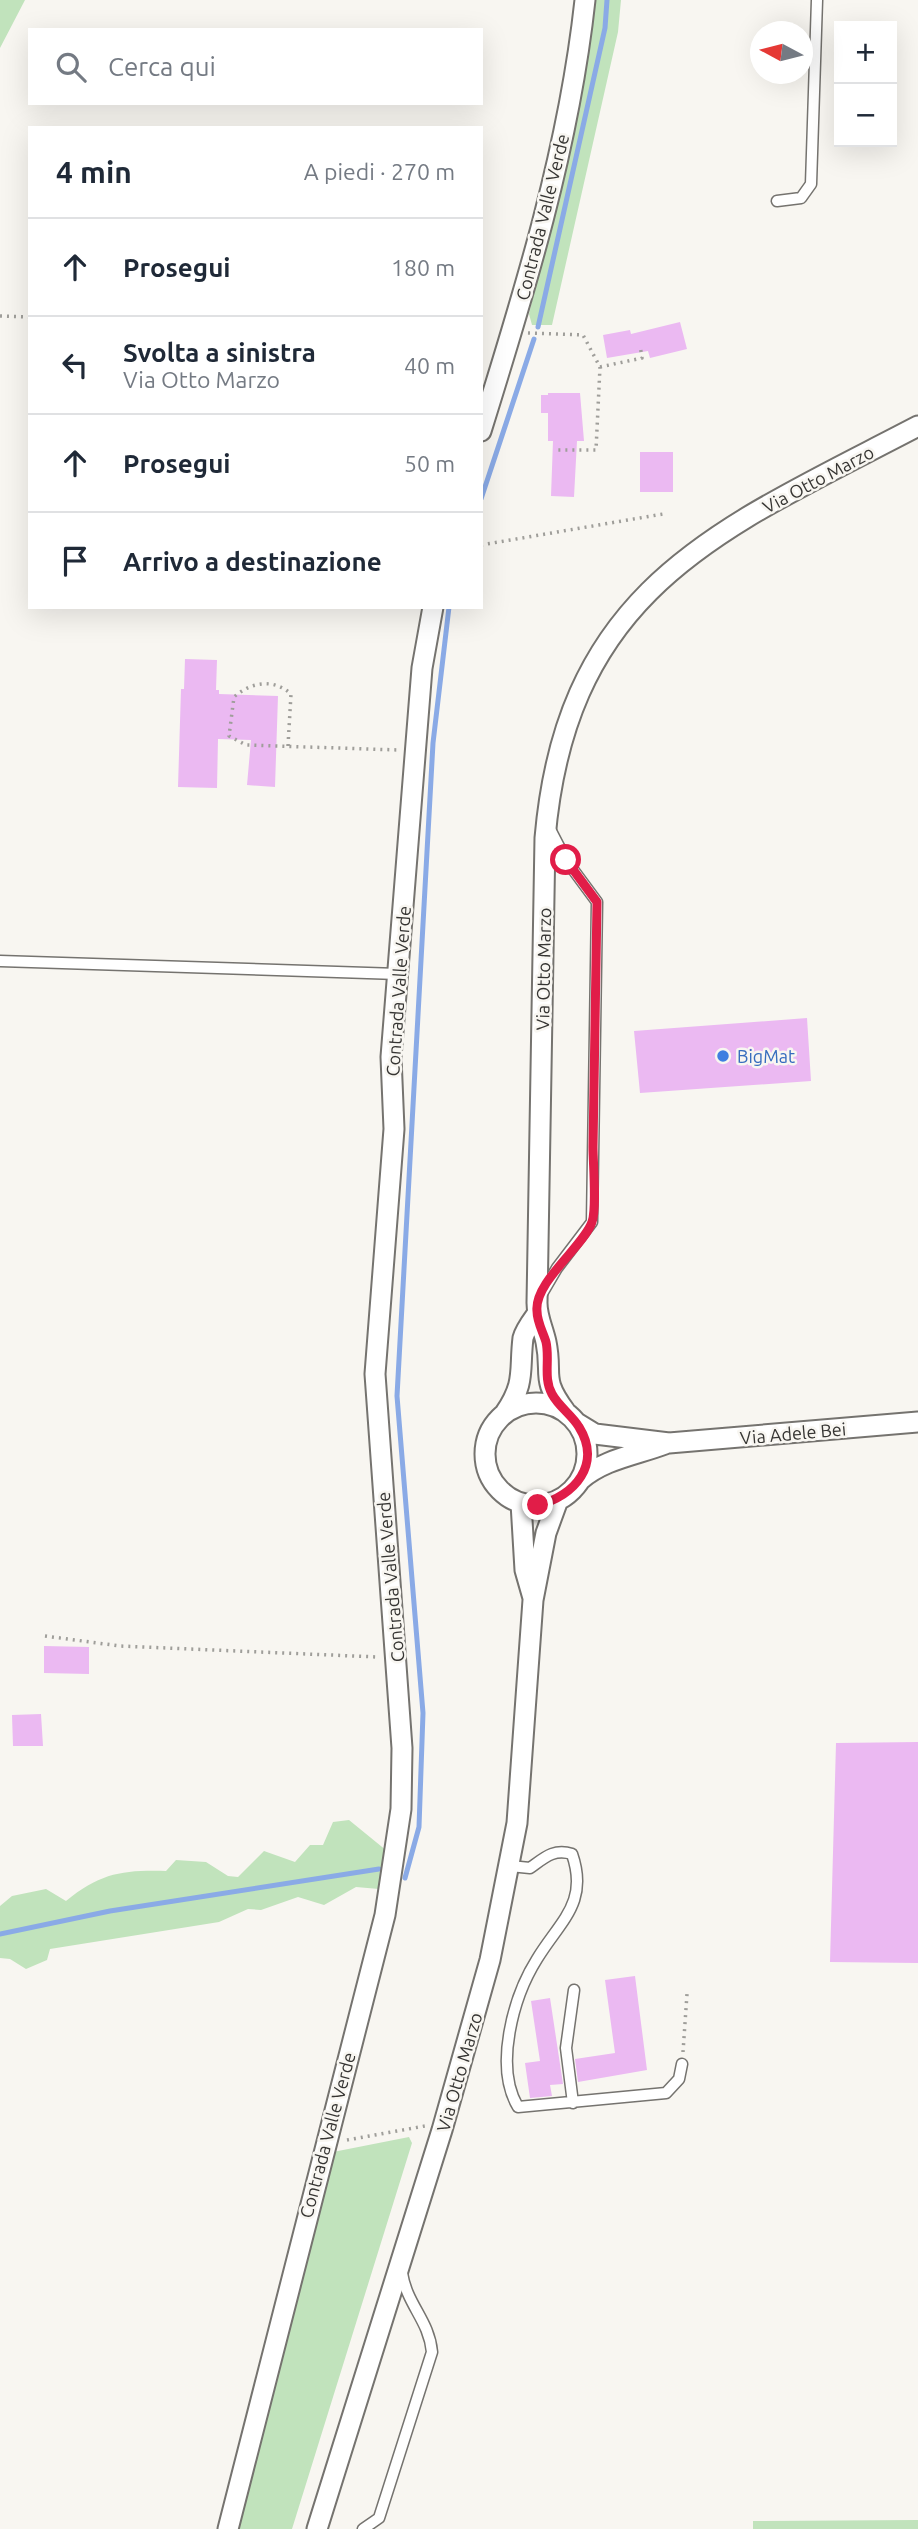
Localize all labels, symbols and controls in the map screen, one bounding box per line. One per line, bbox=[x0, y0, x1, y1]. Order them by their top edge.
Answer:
north arrow bbox=[750, 21, 813, 84]
map controls bbox=[834, 21, 897, 147]
button: + bbox=[834, 21, 897, 84]
search box bbox=[28, 28, 483, 105]
icon: search bbox=[52, 48, 90, 86]
text: Cerca qui bbox=[108, 52, 216, 81]
button: − bbox=[834, 84, 897, 147]
street label: Contrada Valle Verde bbox=[512, 132, 572, 302]
text: 4 min bbox=[56, 155, 132, 189]
text: A piedi · 270 m bbox=[304, 159, 455, 184]
icon: ahead bbox=[56, 248, 94, 286]
text: Prosegui bbox=[123, 253, 231, 282]
text: 180 m bbox=[391, 255, 455, 280]
text: Svolta a sinistra bbox=[123, 338, 316, 367]
icon: left bbox=[56, 346, 94, 384]
text: 40 m bbox=[404, 353, 455, 378]
text: Via Otto Marzo bbox=[123, 367, 280, 392]
street label: Via Otto Marzo bbox=[759, 441, 877, 517]
icon: ahead bbox=[56, 444, 94, 482]
text: Prosegui bbox=[123, 449, 231, 478]
text: 50 m bbox=[404, 451, 455, 476]
icon: arrive bbox=[56, 542, 94, 580]
text: Arrivo a destinazione bbox=[123, 547, 382, 576]
route start bbox=[550, 844, 581, 875]
street label: Contrada Valle Verde bbox=[382, 905, 414, 1077]
street label: Via Otto Marzo bbox=[532, 907, 554, 1031]
place label: BigMat bbox=[737, 1046, 795, 1066]
marker: BigMat bbox=[715, 1048, 731, 1064]
street label: Via Adele Bei bbox=[739, 1418, 847, 1448]
route end bbox=[522, 1489, 553, 1520]
street label: Contrada Valle Verde bbox=[373, 1491, 407, 1663]
street label: Via Otto Marzo bbox=[432, 2010, 486, 2134]
street label: Contrada Valle Verde bbox=[295, 2050, 359, 2220]

